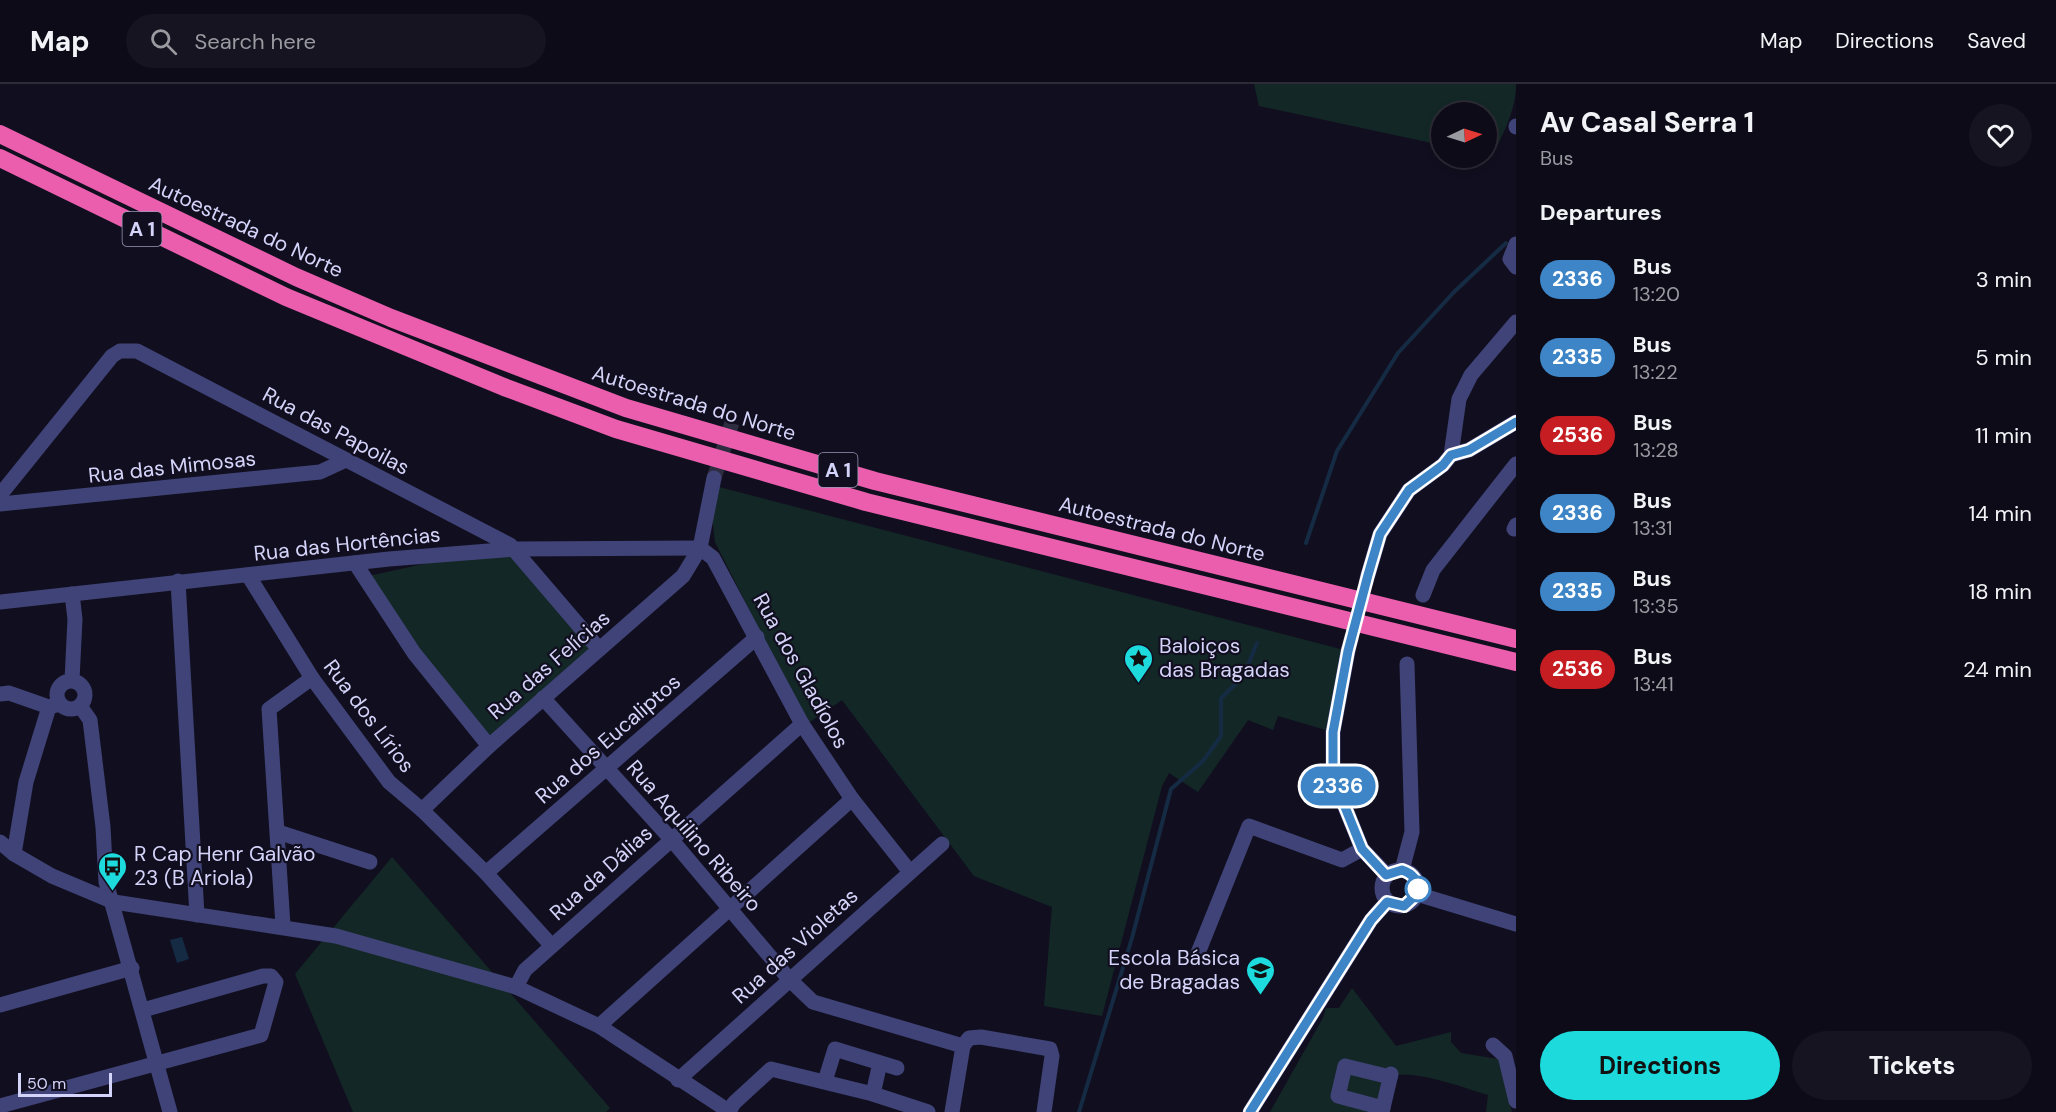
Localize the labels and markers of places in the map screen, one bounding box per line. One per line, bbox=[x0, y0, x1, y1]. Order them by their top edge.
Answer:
place label: Baloiços das Bragadas bbox=[1159, 632, 1290, 684]
place icon: Baloiços das Bragadas bbox=[1122, 642, 1154, 684]
place label: R Cap Henr Galvão 23 (B Ariola) bbox=[134, 840, 315, 892]
bus stop icon: R Cap Henr Galvão 23 (B Ariola) bbox=[97, 850, 129, 892]
unlabelled marker bbox=[1405, 876, 1431, 902]
place label: Escola Básica de Bragadas bbox=[1108, 944, 1240, 996]
school or university icon: Escola Básica de Bragadas bbox=[1245, 954, 1277, 996]

